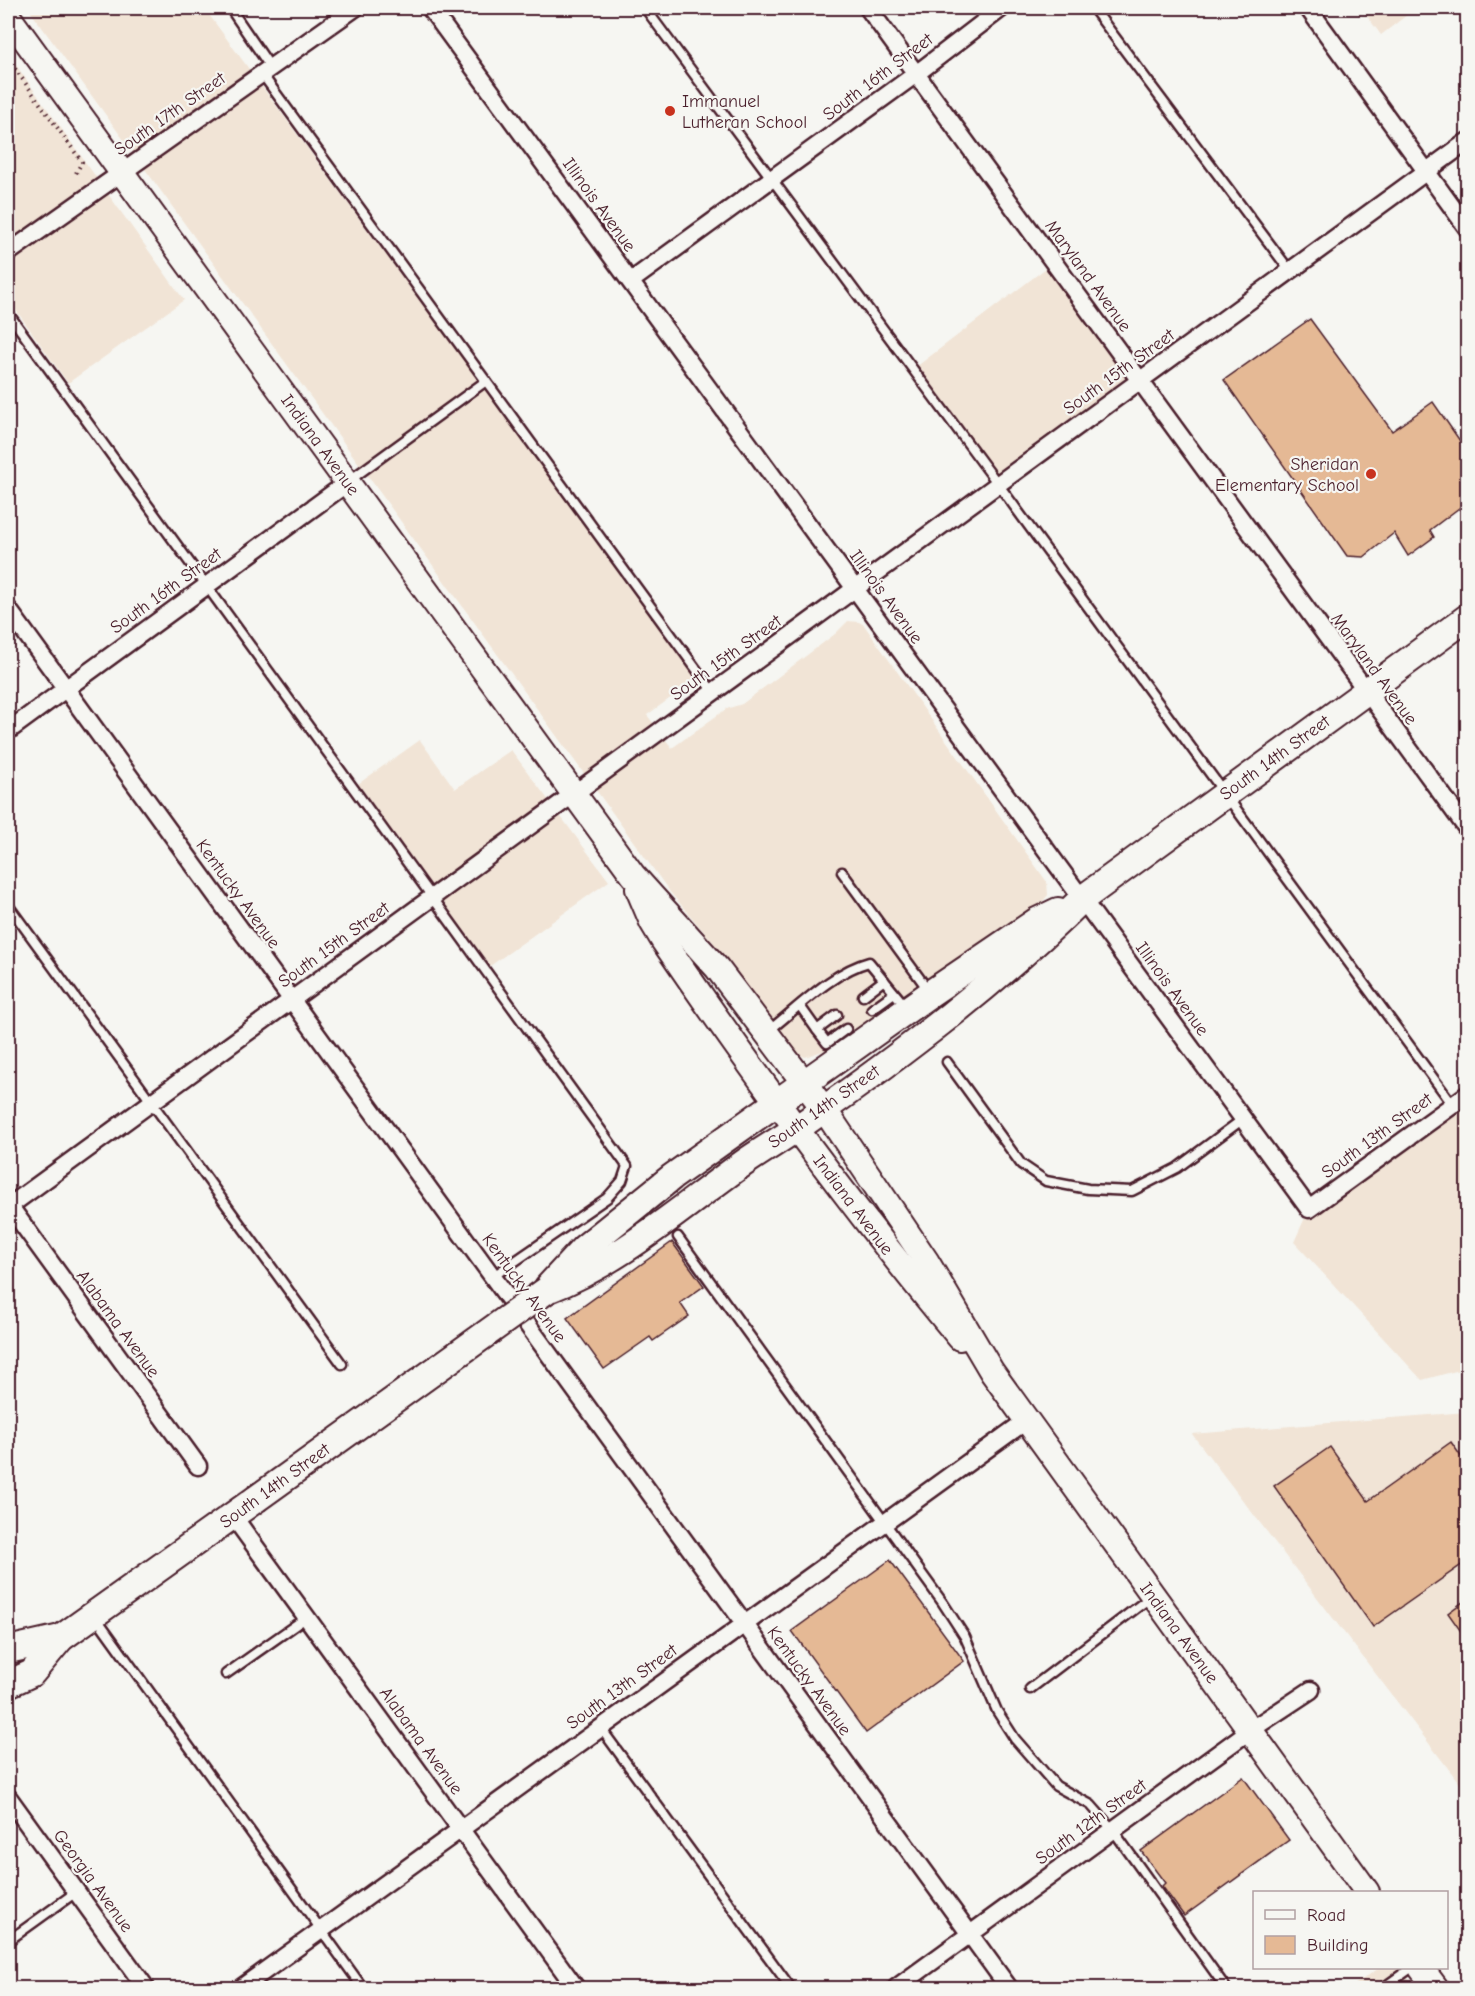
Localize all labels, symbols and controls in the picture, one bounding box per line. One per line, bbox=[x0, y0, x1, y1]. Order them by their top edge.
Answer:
street label: South 16th Street bbox=[819, 28, 938, 125]
street label: South 17th Street bbox=[110, 67, 230, 160]
place label: Immanuel Lutheran School bbox=[682, 91, 807, 133]
marker: Immanuel Lutheran School bbox=[663, 104, 677, 118]
street label: Illinois Avenue bbox=[558, 154, 640, 256]
street label: Maryland Avenue bbox=[1040, 216, 1136, 336]
street label: South 15th Street bbox=[1059, 324, 1179, 419]
street label: Indiana Avenue bbox=[276, 390, 364, 500]
place label: Sheridan Elementary School bbox=[1215, 454, 1359, 496]
marker: Sheridan Elementary School bbox=[1364, 467, 1378, 481]
street label: South 16th Street bbox=[106, 543, 226, 638]
street label: Illinois Avenue bbox=[845, 546, 927, 648]
street label: Maryland Avenue bbox=[1326, 609, 1422, 729]
street label: South 15th Street bbox=[666, 610, 786, 705]
street label: South 14th Street bbox=[1216, 710, 1335, 805]
street label: Kentucky Avenue bbox=[191, 835, 285, 953]
street label: South 15th Street bbox=[274, 897, 394, 992]
street label: Illinois Avenue bbox=[1131, 938, 1213, 1040]
street label: South 14th Street bbox=[764, 1060, 884, 1153]
street label: South 13th Street bbox=[1318, 1088, 1437, 1183]
street label: Indiana Avenue bbox=[809, 1151, 897, 1259]
street label: Kentucky Avenue bbox=[477, 1229, 571, 1347]
street label: Alabama Avenue bbox=[72, 1266, 164, 1382]
street label: South 14th Street bbox=[216, 1438, 335, 1533]
street label: Indiana Avenue bbox=[1135, 1578, 1223, 1688]
street label: Kentucky Avenue bbox=[762, 1622, 856, 1740]
street label: South 13th Street bbox=[563, 1639, 682, 1734]
street label: Alabama Avenue bbox=[375, 1683, 467, 1799]
street label: South 12th Street bbox=[1031, 1774, 1151, 1869]
street label: Georgia Avenue bbox=[49, 1826, 137, 1936]
legend bbox=[1253, 1891, 1448, 1969]
text: Road bbox=[1307, 1905, 1346, 1926]
text: Building bbox=[1307, 1935, 1369, 1956]

